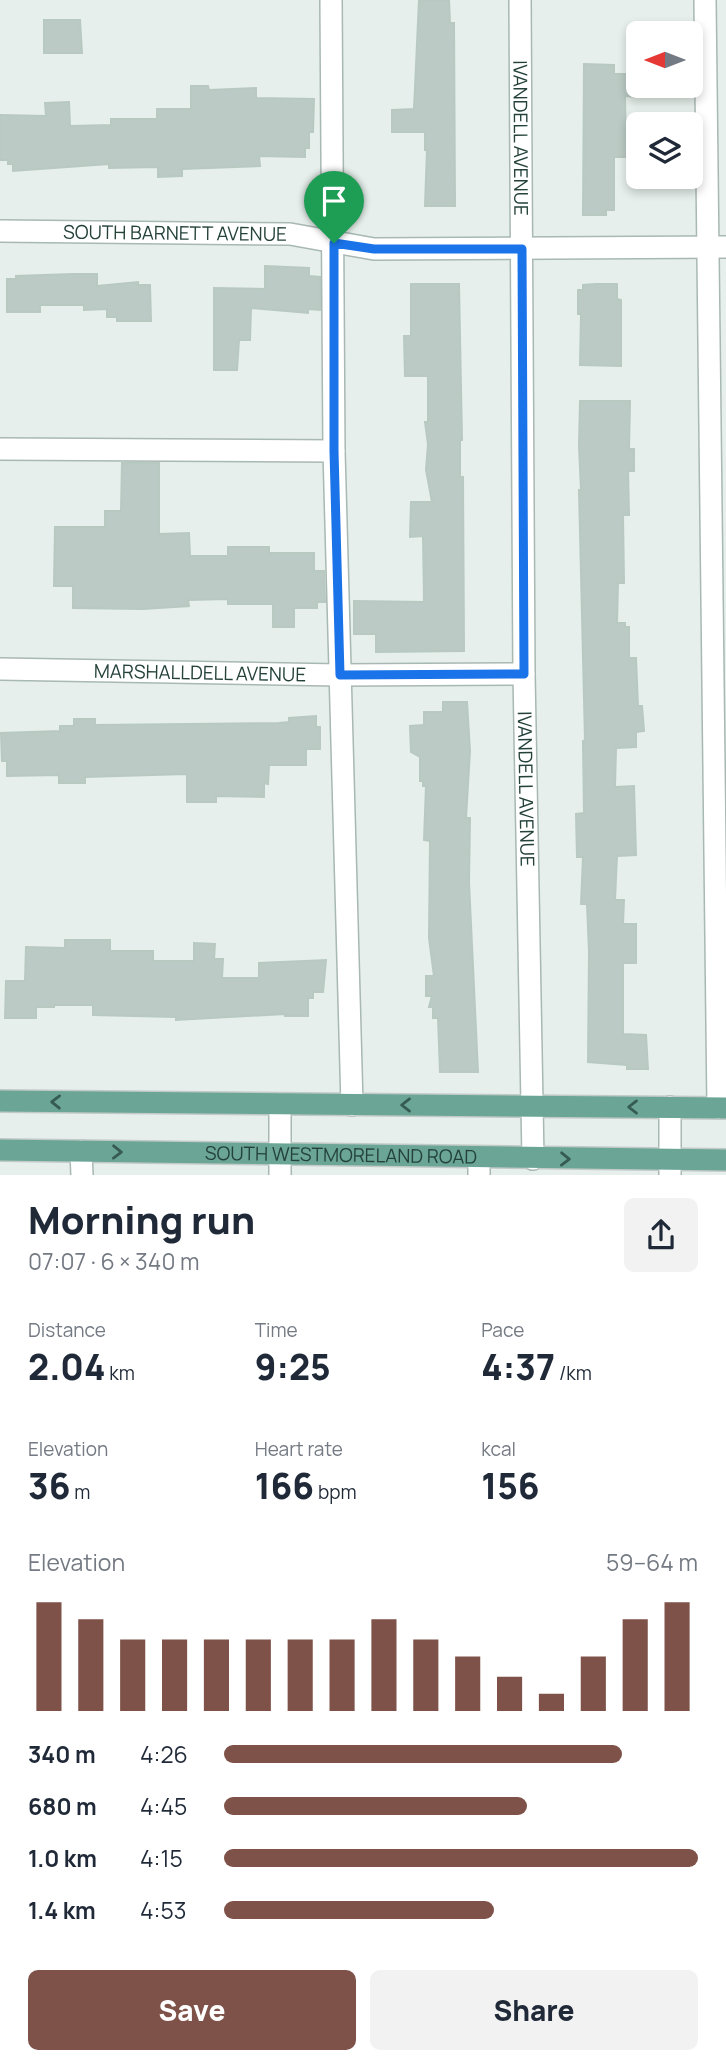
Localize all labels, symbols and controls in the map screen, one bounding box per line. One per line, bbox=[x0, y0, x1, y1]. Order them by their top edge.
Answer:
north arrow bbox=[626, 21, 704, 98]
map controls bbox=[626, 21, 703, 189]
street label: IVANDELL AVENUE bbox=[507, 60, 534, 216]
button: layers bbox=[626, 112, 703, 189]
pin bbox=[304, 171, 364, 243]
icon: arrive bbox=[315, 182, 353, 220]
street label: SOUTH BARNETT AVENUE bbox=[63, 219, 287, 247]
street label: MARSHALLDELL AVENUE bbox=[94, 658, 306, 687]
street label: IVANDELL AVENUE bbox=[512, 711, 541, 867]
one-way arrow bbox=[50, 1094, 61, 1110]
one-way arrow bbox=[400, 1097, 411, 1113]
one-way arrow bbox=[628, 1099, 639, 1114]
street label: SOUTH WESTMORELAND ROAD bbox=[205, 1140, 477, 1170]
one-way arrow bbox=[112, 1144, 123, 1160]
one-way arrow bbox=[560, 1151, 571, 1167]
text: Morning run bbox=[28, 1193, 255, 1245]
button: share bbox=[624, 1198, 698, 1272]
text: 07:07 · 6 × 340 m bbox=[28, 1245, 200, 1277]
text: Distance bbox=[28, 1317, 106, 1343]
text: Time bbox=[255, 1317, 298, 1343]
text: Pace bbox=[481, 1317, 524, 1343]
text: 2.04 bbox=[28, 1343, 105, 1391]
text: 9:25 bbox=[255, 1343, 331, 1391]
text: 4:37 bbox=[481, 1343, 555, 1391]
text: km bbox=[105, 1360, 135, 1386]
text: /km bbox=[555, 1360, 592, 1386]
text: Elevation bbox=[28, 1436, 108, 1462]
text: Heart rate bbox=[255, 1436, 343, 1462]
text: kcal bbox=[481, 1436, 516, 1462]
text: 36 bbox=[28, 1462, 70, 1510]
text: 166 bbox=[255, 1462, 314, 1510]
text: 156 bbox=[481, 1462, 540, 1510]
text: m bbox=[70, 1479, 90, 1505]
text: bpm bbox=[314, 1479, 357, 1505]
text: Elevation bbox=[28, 1546, 125, 1578]
text: 59–64 m bbox=[606, 1546, 698, 1578]
text: 340 m bbox=[28, 1738, 96, 1770]
text: 4:26 bbox=[140, 1738, 188, 1770]
text: 680 m bbox=[28, 1790, 97, 1822]
text: 4:45 bbox=[140, 1790, 187, 1822]
text: 1.0 km bbox=[28, 1842, 97, 1874]
text: 4:15 bbox=[140, 1842, 183, 1874]
text: 1.4 km bbox=[28, 1894, 96, 1926]
text: 4:53 bbox=[140, 1894, 186, 1926]
button: Save bbox=[28, 1970, 356, 2050]
button: Share bbox=[370, 1970, 698, 2050]

